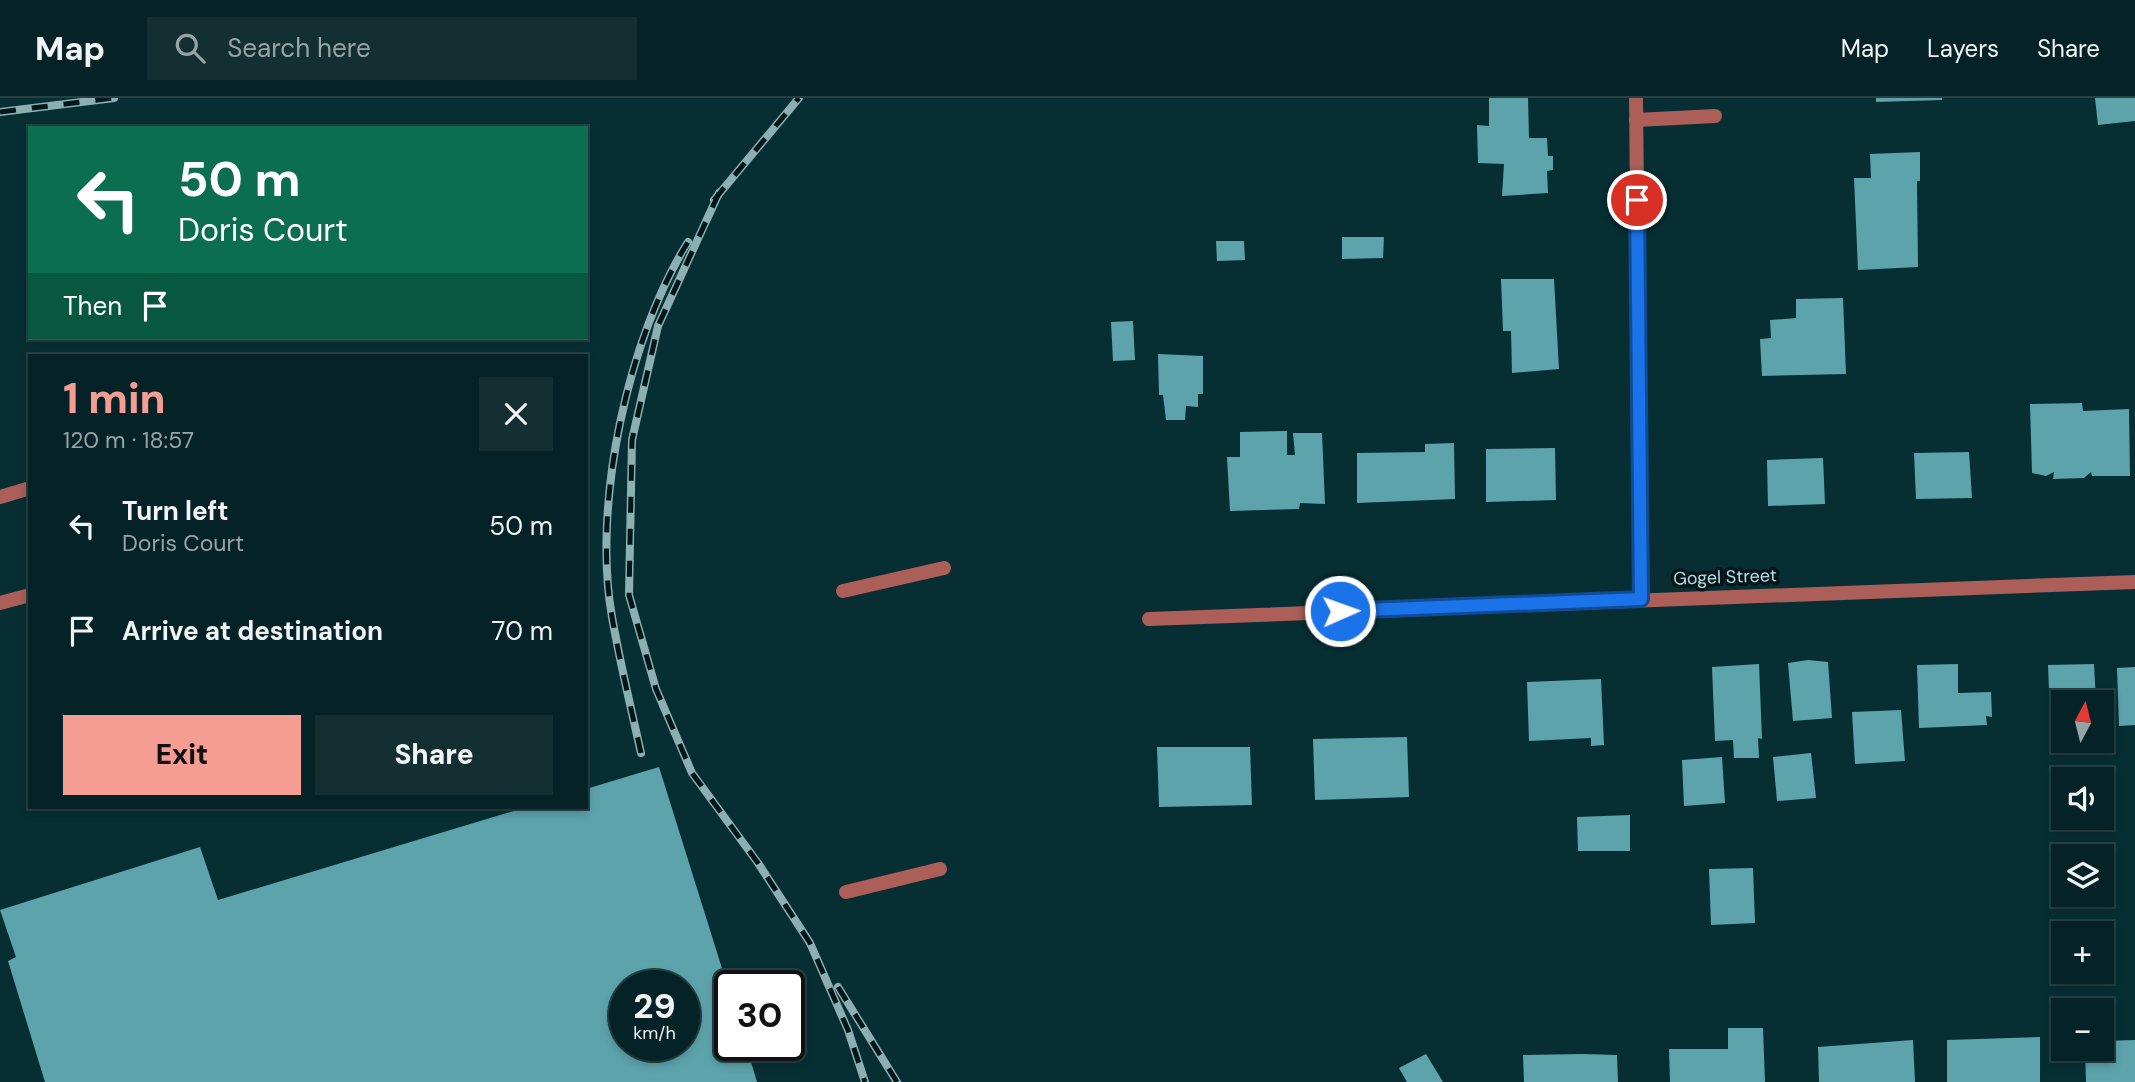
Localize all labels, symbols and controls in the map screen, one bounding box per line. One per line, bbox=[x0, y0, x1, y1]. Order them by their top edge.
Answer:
search box bbox=[147, 17, 637, 80]
text: Map bbox=[35, 27, 105, 70]
icon: search bbox=[171, 29, 209, 67]
text: Search here bbox=[227, 31, 371, 65]
text: Map bbox=[1841, 33, 1889, 64]
text: Layers bbox=[1927, 33, 1999, 64]
text: Share bbox=[2037, 33, 2100, 64]
text: 50 m bbox=[178, 147, 301, 211]
icon: left bbox=[63, 154, 154, 245]
pin bbox=[1607, 170, 1667, 230]
icon: arrive bbox=[1618, 181, 1656, 219]
text: Doris Court bbox=[178, 209, 348, 251]
icon: arrive bbox=[136, 287, 174, 325]
text: Then bbox=[63, 289, 122, 323]
text: 1 min bbox=[63, 371, 166, 426]
button: close bbox=[479, 377, 553, 451]
text: 120 m · 18:57 bbox=[63, 425, 194, 455]
text: Turn left bbox=[122, 494, 229, 528]
icon: left bbox=[63, 507, 101, 545]
text: 50 m bbox=[489, 509, 553, 543]
text: Doris Court bbox=[122, 528, 244, 558]
street label: Gogel Street bbox=[1673, 563, 1777, 591]
position arrow bbox=[1303, 574, 1377, 648]
icon: arrive bbox=[63, 612, 101, 650]
text: Arrive at destination bbox=[122, 614, 383, 648]
text: 70 m bbox=[492, 614, 553, 648]
north arrow bbox=[2051, 690, 2114, 752]
map controls bbox=[2051, 690, 2114, 1061]
button: Exit bbox=[63, 715, 301, 795]
button: Share bbox=[315, 715, 553, 795]
button: sound bbox=[2051, 767, 2114, 830]
button: layers bbox=[2051, 844, 2114, 907]
button: + bbox=[2051, 921, 2114, 984]
speed limit sign: 30 bbox=[714, 970, 805, 1061]
text: 29 bbox=[633, 983, 676, 1029]
button: − bbox=[2051, 998, 2114, 1061]
text: km/h bbox=[633, 1021, 676, 1045]

